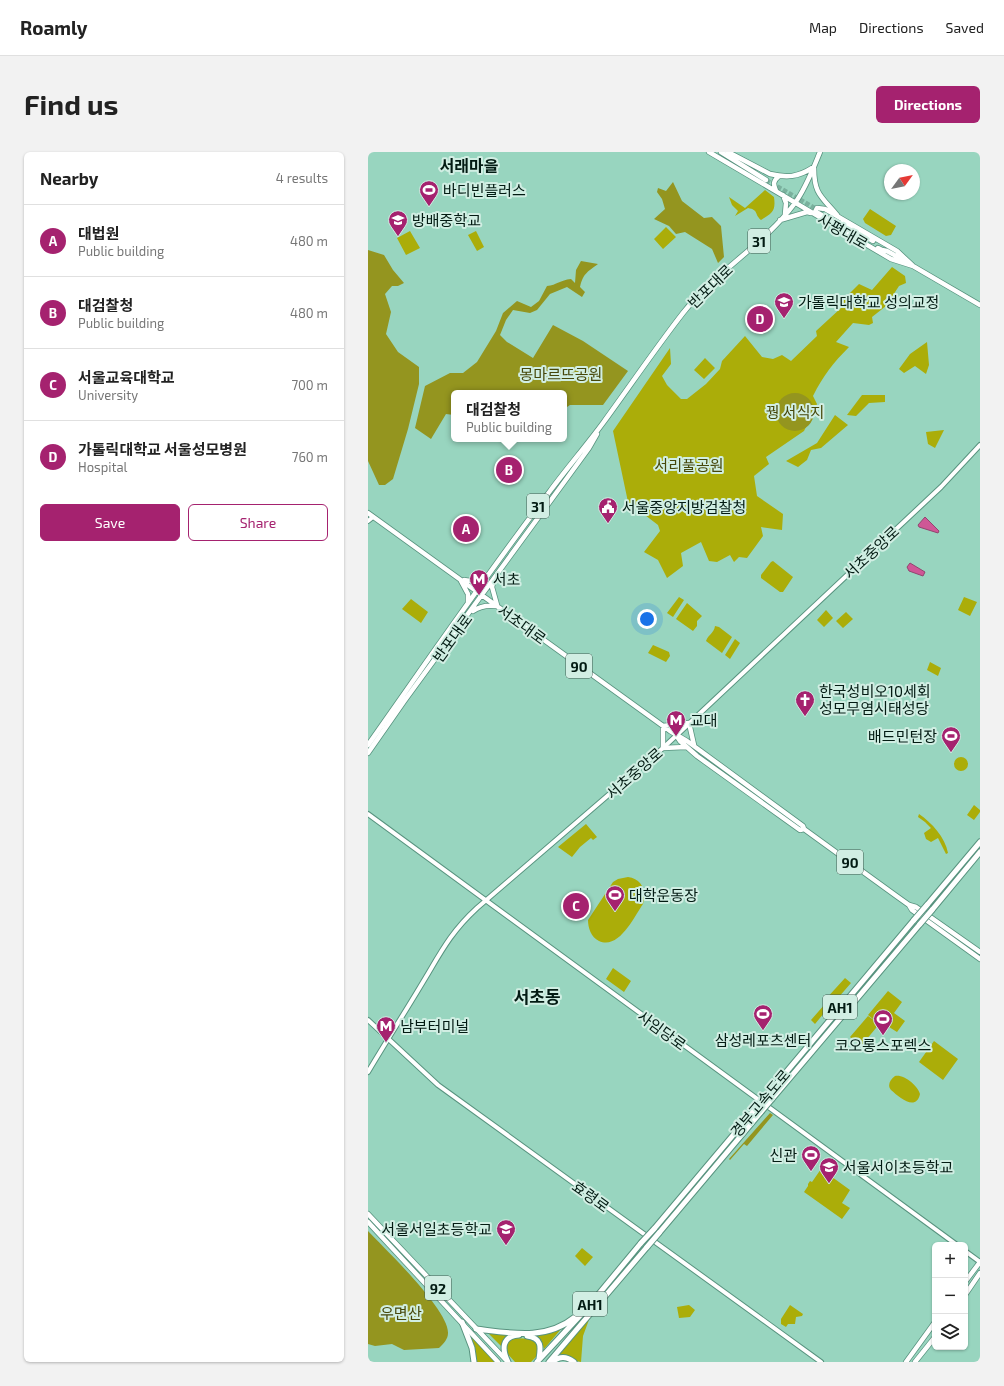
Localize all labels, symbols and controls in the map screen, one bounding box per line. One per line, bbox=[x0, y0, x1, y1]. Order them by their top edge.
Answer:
text: Roamly bbox=[20, 16, 87, 39]
text: Map bbox=[809, 19, 837, 36]
text: Directions bbox=[859, 19, 924, 36]
text: Saved bbox=[946, 19, 984, 36]
button: Directions bbox=[876, 86, 980, 123]
text: Find us bbox=[24, 87, 118, 121]
district label: 서래마을 bbox=[440, 156, 499, 175]
north arrow bbox=[884, 164, 920, 200]
text: Nearby bbox=[40, 168, 98, 188]
text: 4 results bbox=[276, 170, 328, 186]
sports icon: 바디빈플러스 bbox=[418, 179, 440, 207]
place label: 바디빈플러스 bbox=[443, 181, 526, 199]
school or university icon: 방배중학교 bbox=[387, 209, 409, 237]
street label: 사평대로 bbox=[815, 209, 871, 253]
place label: 방배중학교 bbox=[412, 211, 481, 229]
text: 대법원 bbox=[78, 224, 119, 242]
road number: 31 bbox=[748, 229, 770, 253]
text: A bbox=[49, 233, 57, 249]
text: 480 m bbox=[290, 233, 328, 249]
text: Public building bbox=[78, 243, 164, 259]
street label: 반포대로 bbox=[684, 260, 736, 312]
school or university icon: 가톨릭대학교 성의교정 bbox=[773, 291, 795, 319]
place label: 가톨릭대학교 성의교정 bbox=[798, 293, 939, 311]
text: 대검찰청 bbox=[78, 296, 133, 314]
pin: D bbox=[747, 304, 773, 334]
text: B bbox=[49, 305, 57, 321]
text: 480 m bbox=[290, 305, 328, 321]
text: Public building bbox=[78, 315, 164, 331]
park label: 몽마르뜨공원 bbox=[520, 365, 602, 383]
text: 서울교육대학교 bbox=[78, 368, 175, 386]
text: C bbox=[49, 377, 57, 393]
text: 700 m bbox=[291, 377, 328, 393]
text: University bbox=[78, 387, 138, 403]
popup bbox=[451, 390, 567, 442]
text: 대검찰청 bbox=[466, 400, 521, 418]
park label: 꿩 서식지 bbox=[766, 403, 824, 421]
text: Public building bbox=[466, 419, 552, 435]
text: 가톨릭대학교 서울성모병원 bbox=[78, 440, 247, 458]
text: D bbox=[49, 449, 57, 465]
text: 760 m bbox=[292, 449, 328, 465]
pin: B bbox=[496, 455, 522, 485]
park label: 서리풀공원 bbox=[654, 456, 724, 474]
text: Hospital bbox=[78, 459, 127, 475]
road number: 31 bbox=[527, 494, 549, 518]
public building icon: 서울중앙지방검찰청 bbox=[597, 496, 619, 524]
place label: 서울중앙지방검찰청 bbox=[622, 498, 746, 516]
button: Save bbox=[40, 504, 180, 541]
button: Share bbox=[188, 504, 328, 541]
pin: A bbox=[453, 514, 479, 544]
street label: 서초중앙로 bbox=[840, 522, 902, 582]
metro station icon: 서초 bbox=[468, 568, 490, 596]
place label: 서초 bbox=[493, 570, 521, 588]
street label: 서초대로 bbox=[494, 600, 550, 648]
your location bbox=[637, 609, 657, 629]
street label: 반포대로 bbox=[428, 610, 476, 666]
road number: 90 bbox=[566, 654, 592, 678]
place label: 한국성비오10세회 성모무염시태성당 bbox=[819, 682, 931, 717]
church icon: 한국성비오10세회 성모무염시태성당 bbox=[794, 689, 816, 717]
metro station icon: 교대 bbox=[665, 709, 687, 737]
place label: 교대 bbox=[690, 711, 718, 729]
sports icon: 배드민턴장 bbox=[940, 725, 962, 753]
place label: 배드민턴장 bbox=[868, 727, 937, 745]
street label: 서초중앙로 bbox=[602, 744, 666, 802]
road number: 90 bbox=[837, 850, 863, 874]
sports icon: 대학운동장 bbox=[604, 884, 626, 912]
place label: 대학운동장 bbox=[629, 886, 698, 904]
pin: C bbox=[563, 891, 589, 921]
district label: 서초동 bbox=[514, 986, 561, 1006]
road number: AH1 bbox=[823, 995, 857, 1019]
sports icon: 삼성레포츠센터 bbox=[752, 1003, 774, 1031]
street label: 사임당로 bbox=[634, 1006, 690, 1054]
sports icon: 코오롱스포렉스 bbox=[872, 1008, 894, 1036]
metro station icon: 남부터미널 bbox=[375, 1015, 397, 1043]
place label: 남부터미널 bbox=[400, 1017, 469, 1035]
place label: 삼성레포츠센터 bbox=[715, 1031, 811, 1049]
place label: 코오롱스포렉스 bbox=[835, 1036, 931, 1054]
street label: 경부고속도로 bbox=[726, 1065, 794, 1141]
sports icon: 신관 bbox=[800, 1144, 822, 1172]
place label: 신관 bbox=[769, 1146, 797, 1164]
school or university icon: 서울서이초등학교 bbox=[818, 1156, 840, 1184]
place label: 서울서이초등학교 bbox=[843, 1158, 953, 1176]
street label: 효령로 bbox=[569, 1177, 613, 1215]
school or university icon: 서울서일초등학교 bbox=[495, 1218, 517, 1246]
place label: 서울서일초등학교 bbox=[382, 1220, 492, 1238]
map controls bbox=[932, 1242, 968, 1350]
button: + bbox=[932, 1242, 968, 1278]
road number: 92 bbox=[425, 1276, 451, 1300]
button: − bbox=[932, 1278, 968, 1314]
road number: AH1 bbox=[573, 1292, 607, 1316]
park label: 우면산 bbox=[380, 1304, 422, 1322]
button: layers bbox=[932, 1314, 968, 1350]

